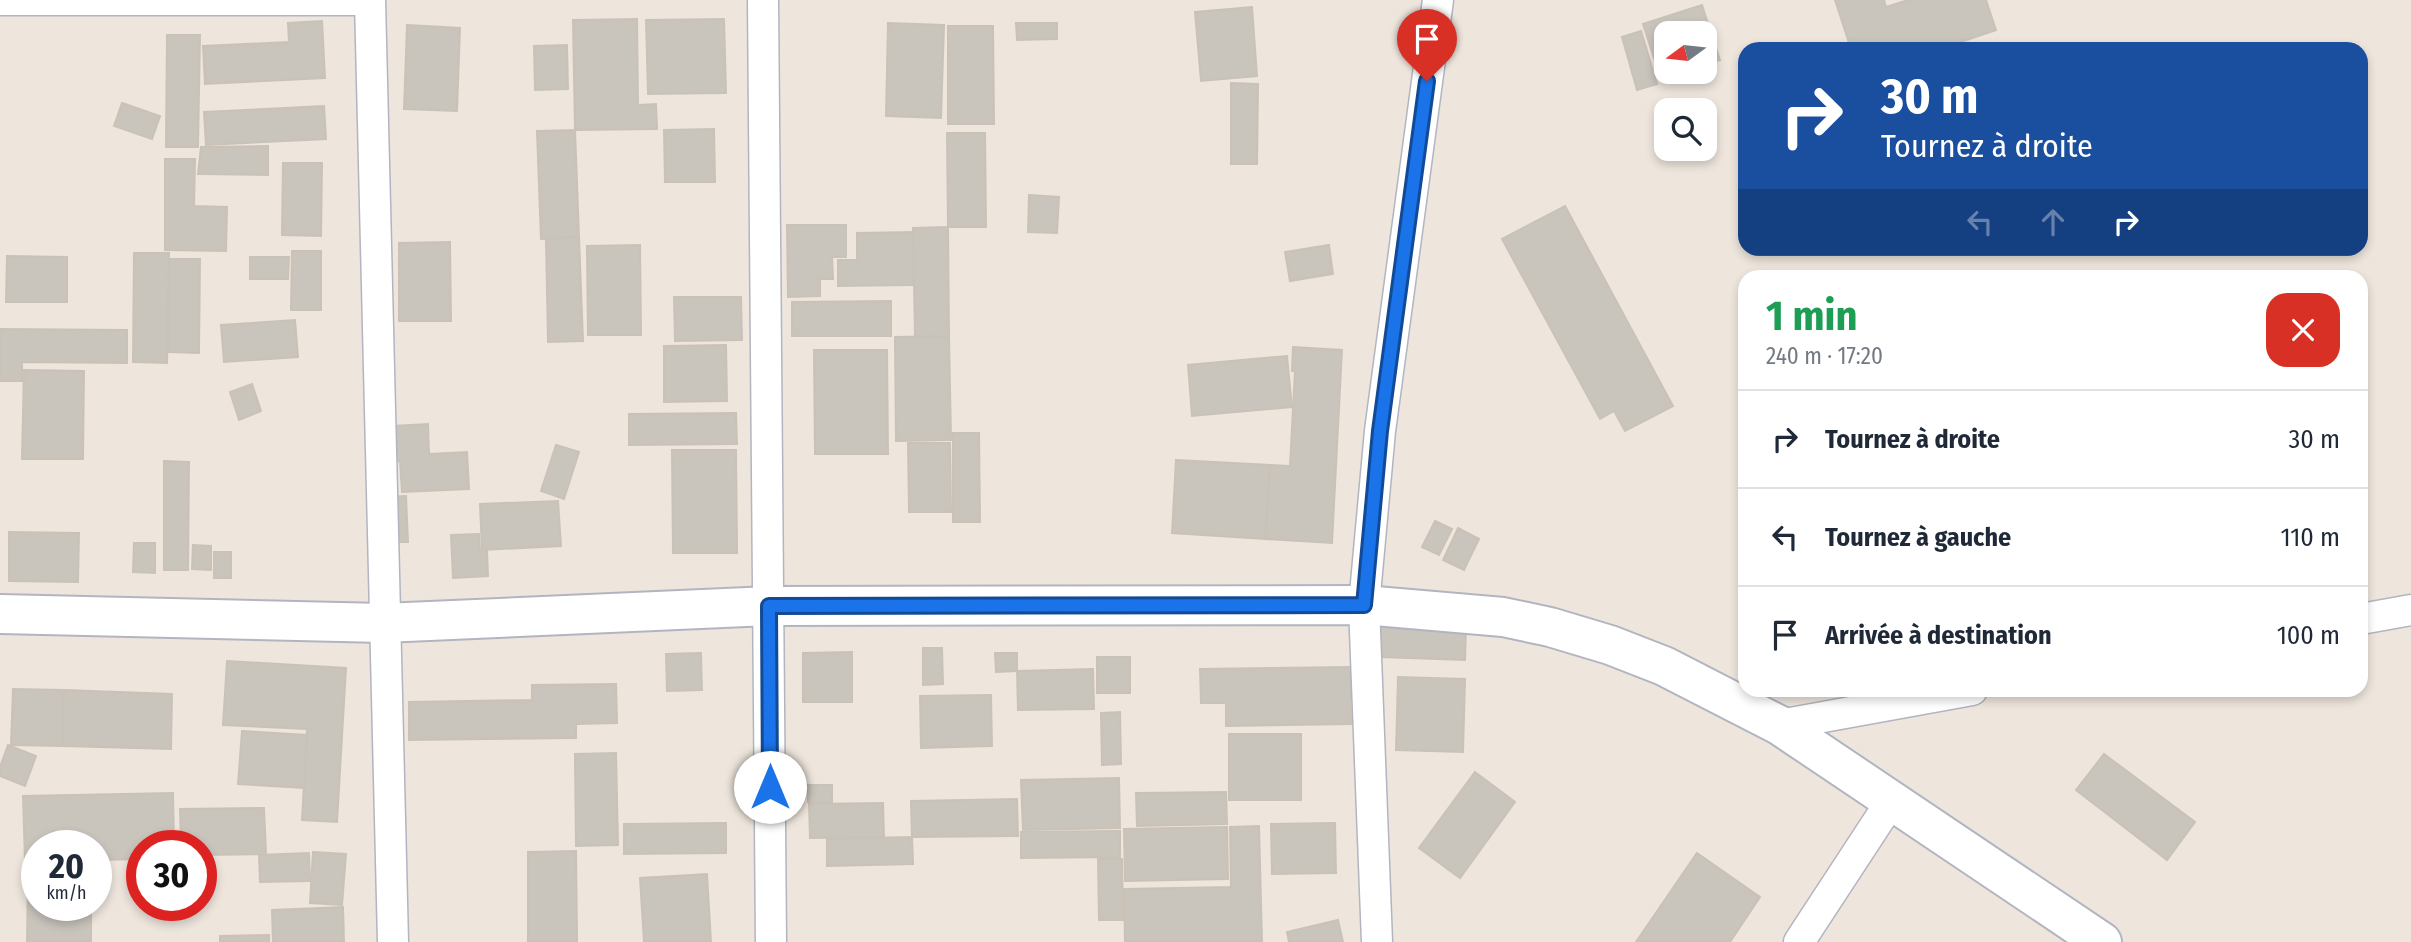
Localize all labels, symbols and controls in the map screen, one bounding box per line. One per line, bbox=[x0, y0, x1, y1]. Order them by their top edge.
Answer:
pin bbox=[1397, 9, 1457, 81]
icon: arrive bbox=[1408, 20, 1446, 58]
north arrow bbox=[1654, 21, 1717, 84]
map controls bbox=[1654, 21, 1717, 161]
text: 30 m bbox=[1881, 67, 1979, 126]
icon: right bbox=[1766, 70, 1857, 161]
button: search bbox=[1654, 98, 1717, 161]
text: Tournez à droite bbox=[1881, 127, 2093, 165]
icon: left bbox=[1961, 203, 1999, 241]
icon: ahead bbox=[2034, 203, 2072, 241]
icon: right bbox=[2107, 203, 2145, 241]
text: 1 min bbox=[1766, 291, 1857, 341]
button: close bbox=[2266, 293, 2340, 367]
text: 240 m · 17:20 bbox=[1766, 342, 1883, 370]
icon: right bbox=[1766, 420, 1804, 458]
text: Tournez à droite bbox=[1825, 424, 2000, 455]
text: 30 m bbox=[2289, 424, 2340, 455]
icon: left bbox=[1766, 518, 1804, 556]
text: Tournez à gauche bbox=[1825, 522, 2011, 553]
text: 110 m bbox=[2280, 522, 2340, 553]
icon: arrive bbox=[1766, 616, 1804, 654]
text: Arrivée à destination bbox=[1825, 620, 2052, 651]
text: 100 m bbox=[2277, 620, 2340, 651]
position arrow bbox=[733, 750, 807, 824]
speed limit sign: 30 bbox=[126, 830, 217, 921]
text: 20 bbox=[49, 845, 84, 887]
text: km/h bbox=[46, 882, 87, 904]

